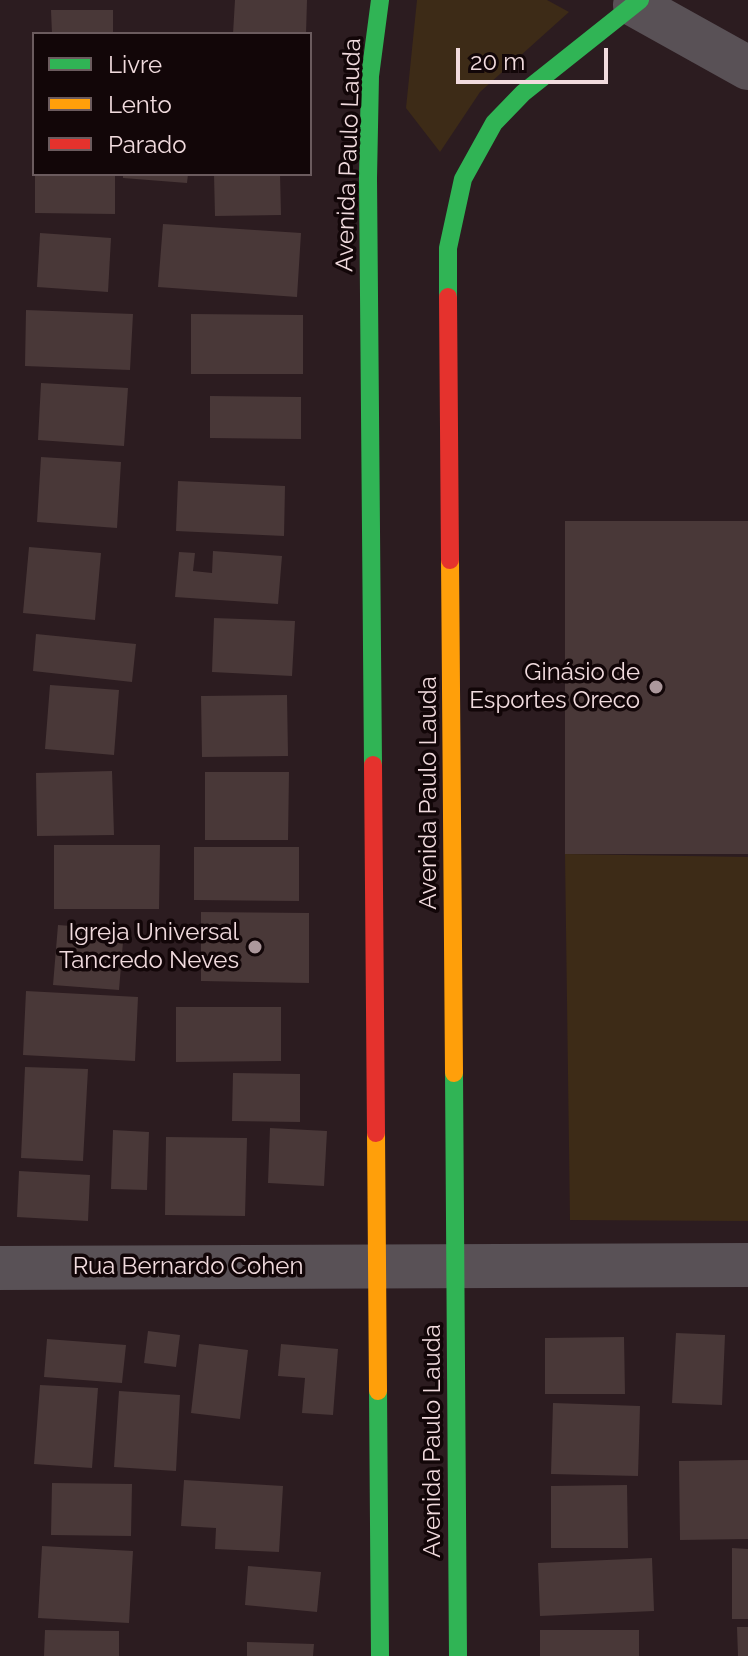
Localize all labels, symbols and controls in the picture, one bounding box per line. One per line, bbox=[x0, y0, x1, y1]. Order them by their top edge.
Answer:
legend bbox=[32, 32, 312, 176]
scale bar bbox=[460, 32, 612, 82]
street label: Avenida Paulo Lauda bbox=[331, 38, 367, 272]
text: 20 m bbox=[470, 47, 525, 76]
text: Livre bbox=[108, 50, 162, 79]
text: Lento bbox=[108, 90, 172, 119]
text: Parado bbox=[108, 130, 187, 159]
place label: Ginásio de Esportes Oreco bbox=[469, 659, 640, 715]
street label: Avenida Paulo Lauda bbox=[415, 676, 443, 910]
marker: Ginásio de Esportes Oreco bbox=[647, 678, 665, 696]
place label: Igreja Universal Tancredo Neves bbox=[59, 919, 239, 975]
marker: Igreja Universal Tancredo Neves bbox=[246, 938, 264, 956]
street label: Rua Bernardo Cohen bbox=[73, 1253, 303, 1281]
street label: Avenida Paulo Lauda bbox=[419, 1324, 447, 1558]

